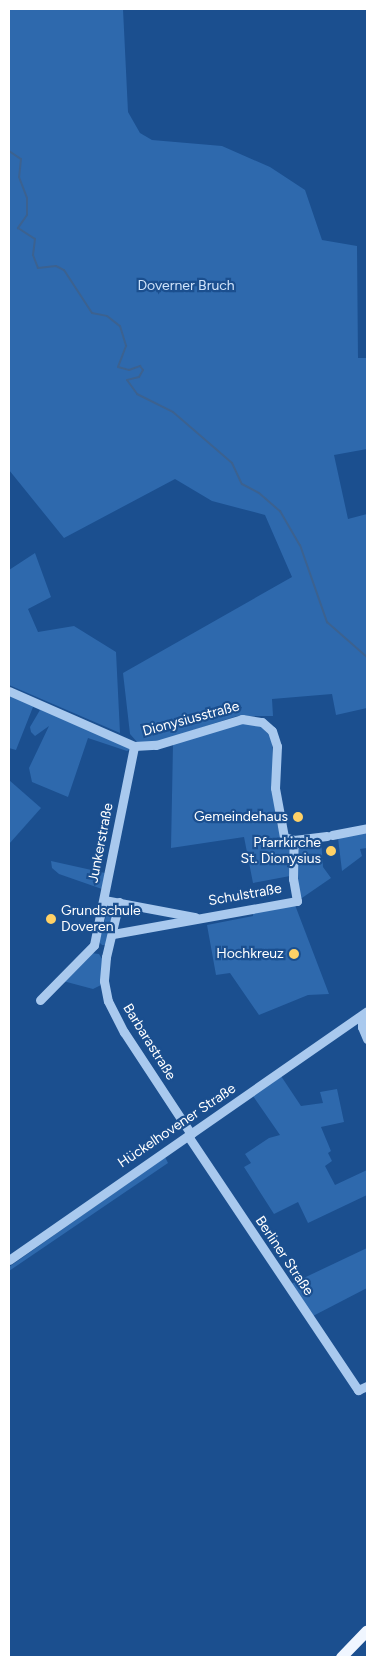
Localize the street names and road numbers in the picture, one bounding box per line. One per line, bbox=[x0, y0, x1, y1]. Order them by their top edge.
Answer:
street label: Dionysiusstraße bbox=[141, 698, 241, 740]
street label: Junkerstraße bbox=[85, 802, 117, 884]
street label: Schulstraße bbox=[207, 880, 283, 910]
street label: Barbarastraße bbox=[119, 1001, 179, 1083]
street label: Hückelhovener Straße bbox=[115, 1080, 239, 1172]
street label: Berliner Straße bbox=[251, 1213, 317, 1299]

